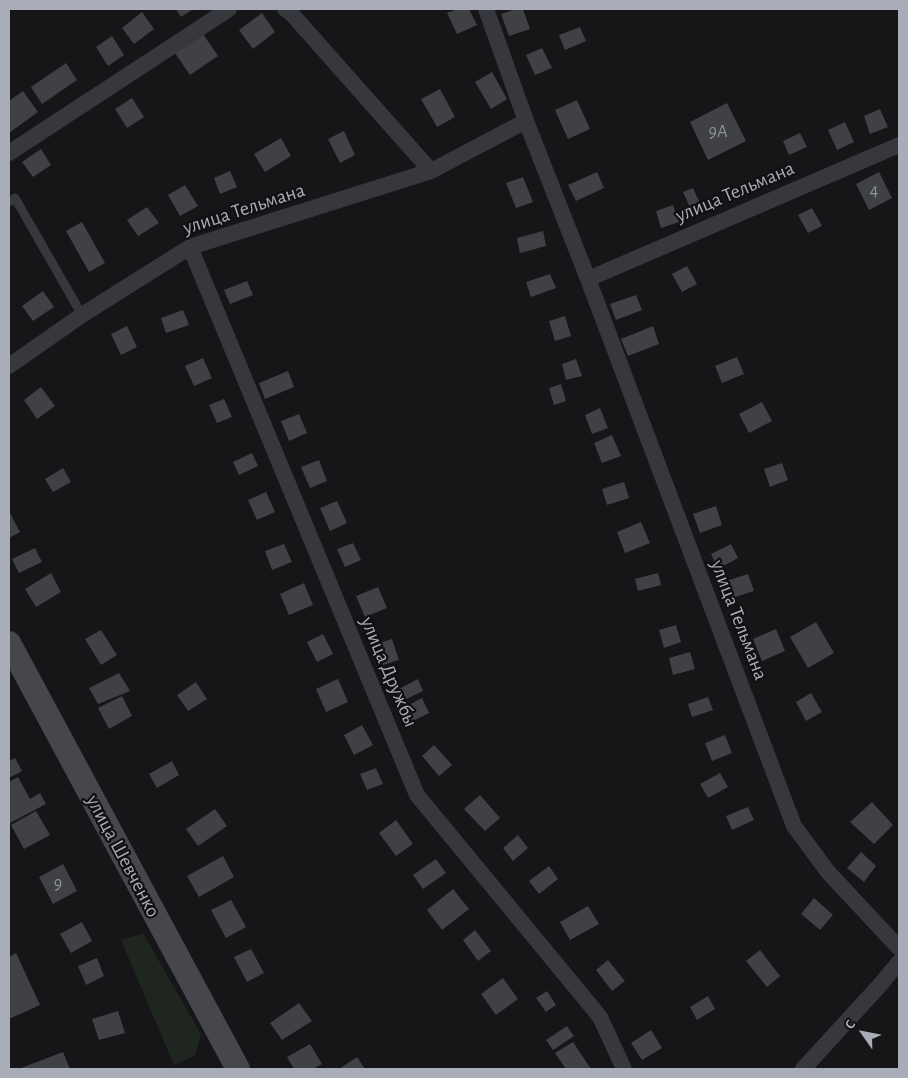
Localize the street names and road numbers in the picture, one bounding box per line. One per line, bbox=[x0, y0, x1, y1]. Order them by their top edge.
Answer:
street label: улица Тельмана bbox=[672, 156, 798, 228]
street label: улица Тельмана bbox=[180, 178, 308, 240]
street label: улица Тельмана bbox=[705, 557, 773, 683]
street label: улица Дружбы bbox=[355, 613, 423, 731]
street label: улица Шевченко bbox=[81, 791, 165, 921]

